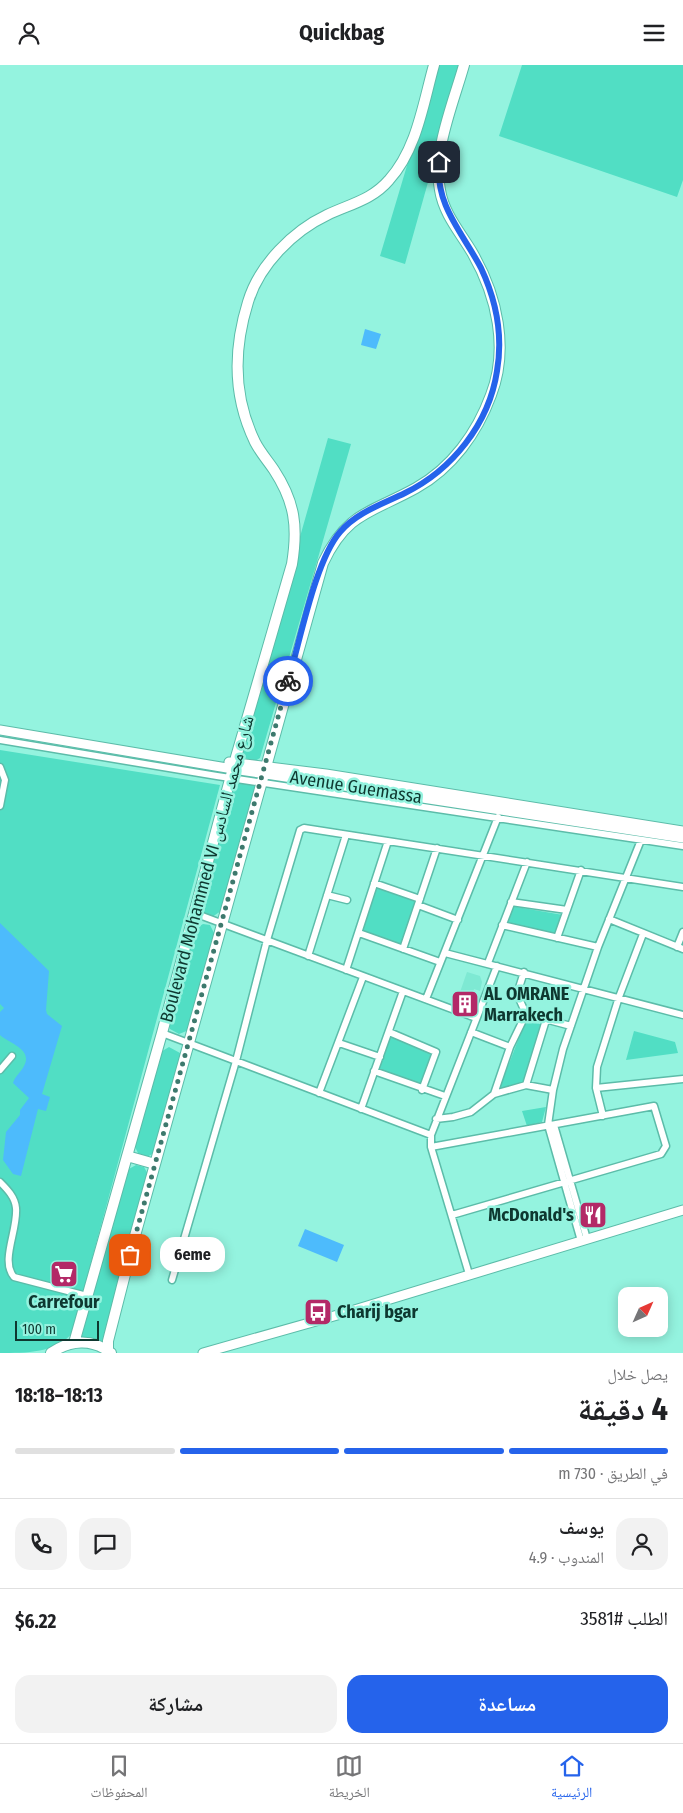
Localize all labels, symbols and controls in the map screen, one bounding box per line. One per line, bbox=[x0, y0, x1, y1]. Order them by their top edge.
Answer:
icon: person bbox=[15, 19, 43, 47]
text: Quickbag bbox=[299, 19, 384, 46]
icon: menu bbox=[640, 19, 668, 47]
pin bbox=[418, 141, 460, 183]
icon: home bbox=[425, 148, 453, 176]
courier bbox=[263, 656, 313, 706]
icon: bike bbox=[274, 667, 302, 695]
street label: Boulevard Mohammed VI شارع محمد السادس bbox=[155, 713, 259, 1025]
street label: Avenue Guemassa bbox=[288, 766, 424, 808]
place label: AL OMRANE Marrakech bbox=[483, 983, 570, 1026]
building icon: AL OMRANE Marrakech bbox=[450, 989, 480, 1019]
restaurant icon: McDonald's bbox=[578, 1200, 608, 1230]
place label: McDonald's bbox=[488, 1204, 574, 1226]
pin bbox=[109, 1234, 151, 1276]
callout: 6eme bbox=[160, 1237, 225, 1273]
icon: bag bbox=[116, 1241, 144, 1269]
text: 6eme bbox=[174, 1245, 211, 1264]
supermarket icon: Carrefour bbox=[49, 1259, 79, 1289]
north arrow bbox=[618, 1287, 668, 1337]
map controls bbox=[618, 1287, 668, 1337]
place label: Carrefour bbox=[28, 1291, 100, 1313]
bus stop icon: Charij bgar bbox=[303, 1297, 333, 1327]
place label: Charij bgar bbox=[337, 1301, 419, 1323]
scale bar bbox=[15, 1318, 99, 1341]
text: 100 m bbox=[22, 1321, 56, 1338]
text: يصل خلال bbox=[607, 1365, 668, 1384]
text: 18:13–18:18 bbox=[15, 1384, 103, 1407]
text: 4 دقيقة bbox=[578, 1390, 668, 1428]
text: في الطريق · 730 m bbox=[558, 1464, 668, 1483]
text: يوسف bbox=[559, 1516, 604, 1539]
button: phone bbox=[15, 1518, 67, 1570]
button: chat bbox=[79, 1518, 131, 1570]
button: person bbox=[616, 1518, 668, 1570]
text: المندوب · 4.9 bbox=[529, 1548, 604, 1567]
text: الطلب #3581 bbox=[580, 1607, 668, 1630]
text: $6.22 bbox=[15, 1610, 56, 1633]
button: مشاركة bbox=[15, 1675, 337, 1733]
button: مساعدة bbox=[347, 1675, 668, 1733]
tab: المحفوظات bbox=[91, 1752, 148, 1806]
tab: الخريطة bbox=[329, 1752, 370, 1806]
tab: الرئيسية bbox=[551, 1752, 592, 1806]

